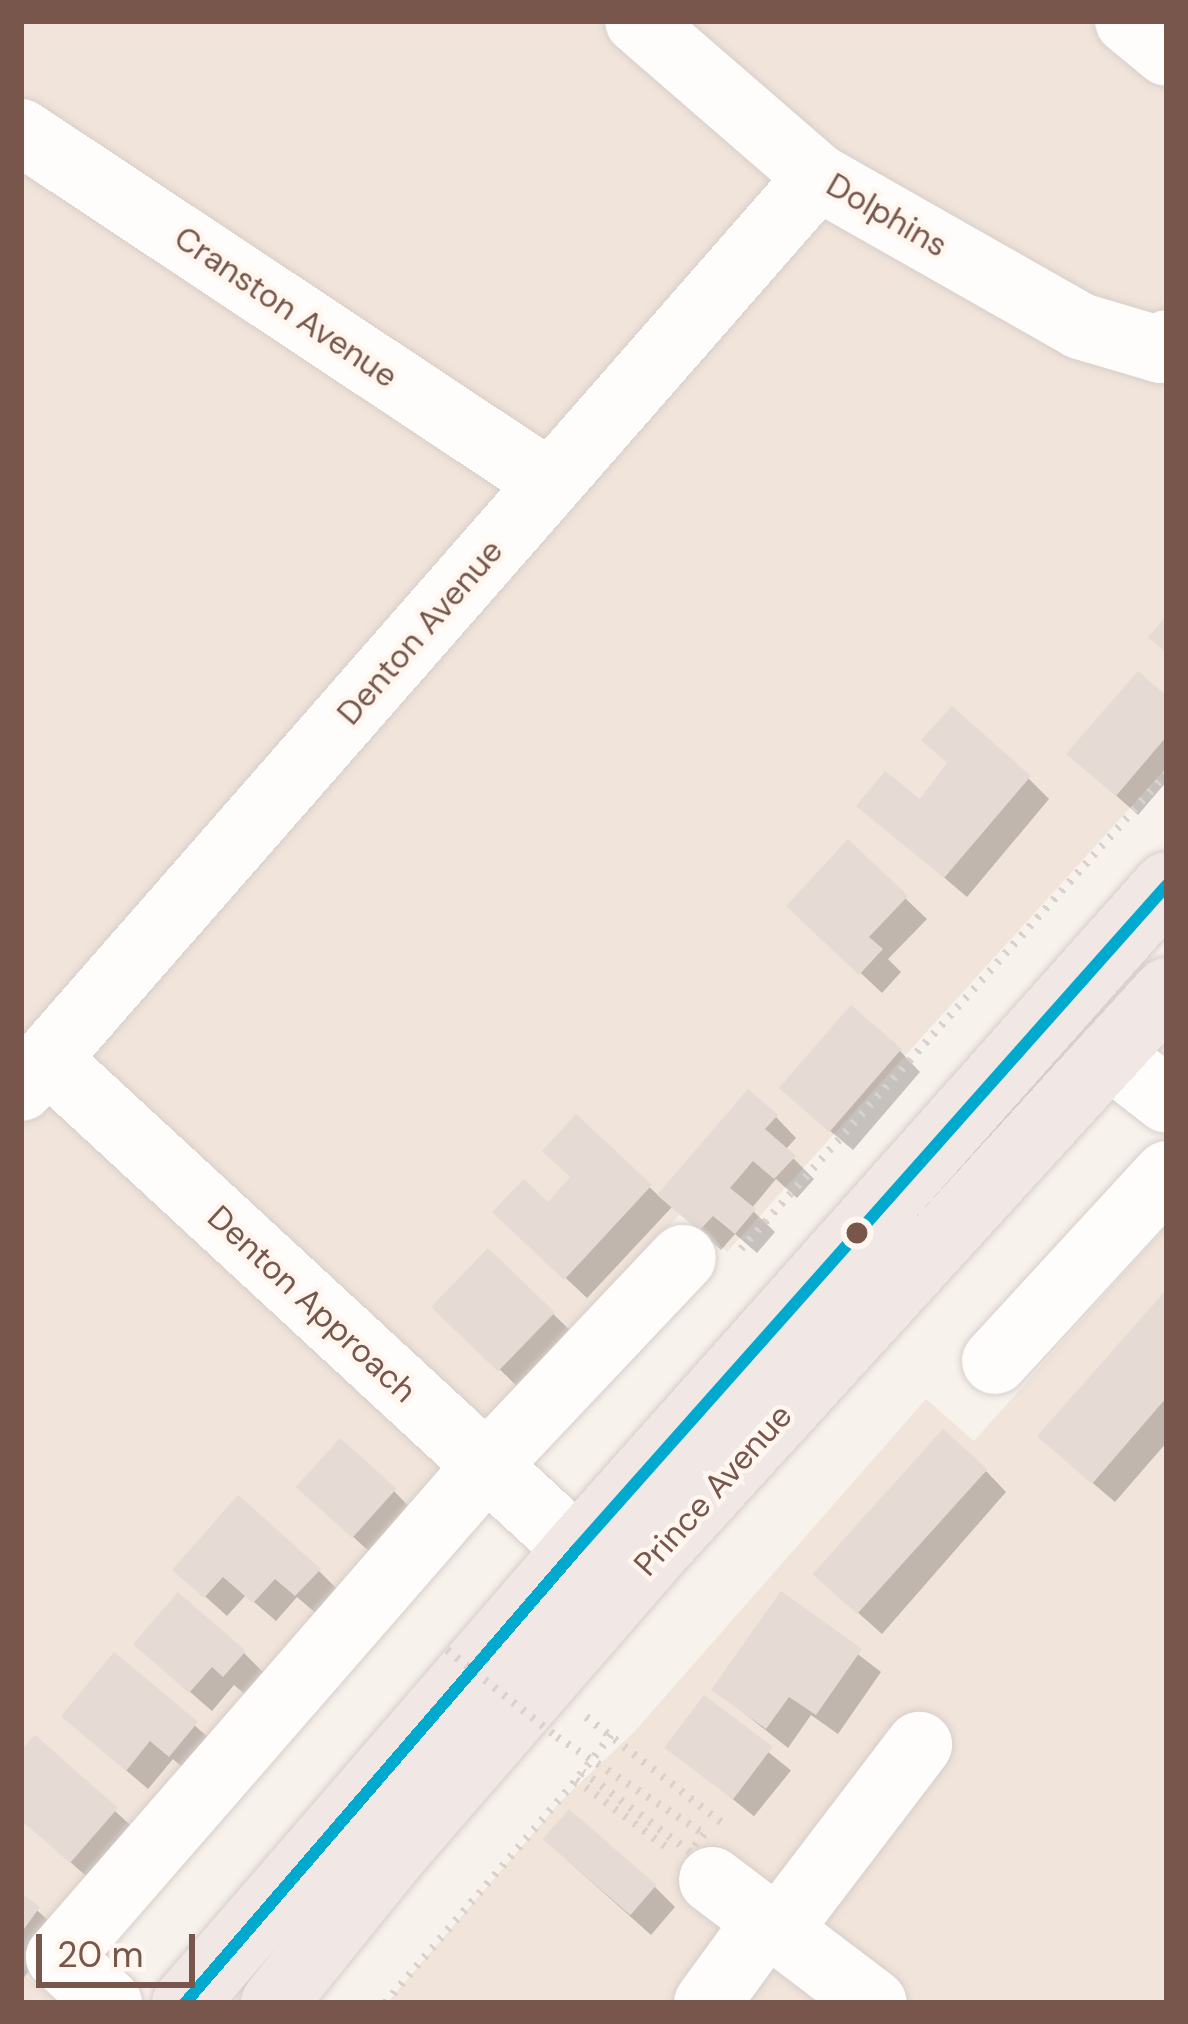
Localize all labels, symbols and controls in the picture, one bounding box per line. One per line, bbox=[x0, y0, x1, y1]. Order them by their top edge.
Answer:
street label: Dolphins bbox=[820, 165, 954, 265]
street label: Cranston Avenue bbox=[167, 218, 405, 396]
street label: Denton Avenue bbox=[329, 531, 511, 733]
street label: Denton Approach bbox=[200, 1197, 424, 1411]
unlabelled marker bbox=[846, 1222, 868, 1244]
street label: Prince Avenue bbox=[626, 1396, 800, 1584]
scale bar bbox=[42, 1910, 201, 1984]
text: 20 m bbox=[57, 1931, 144, 1978]

